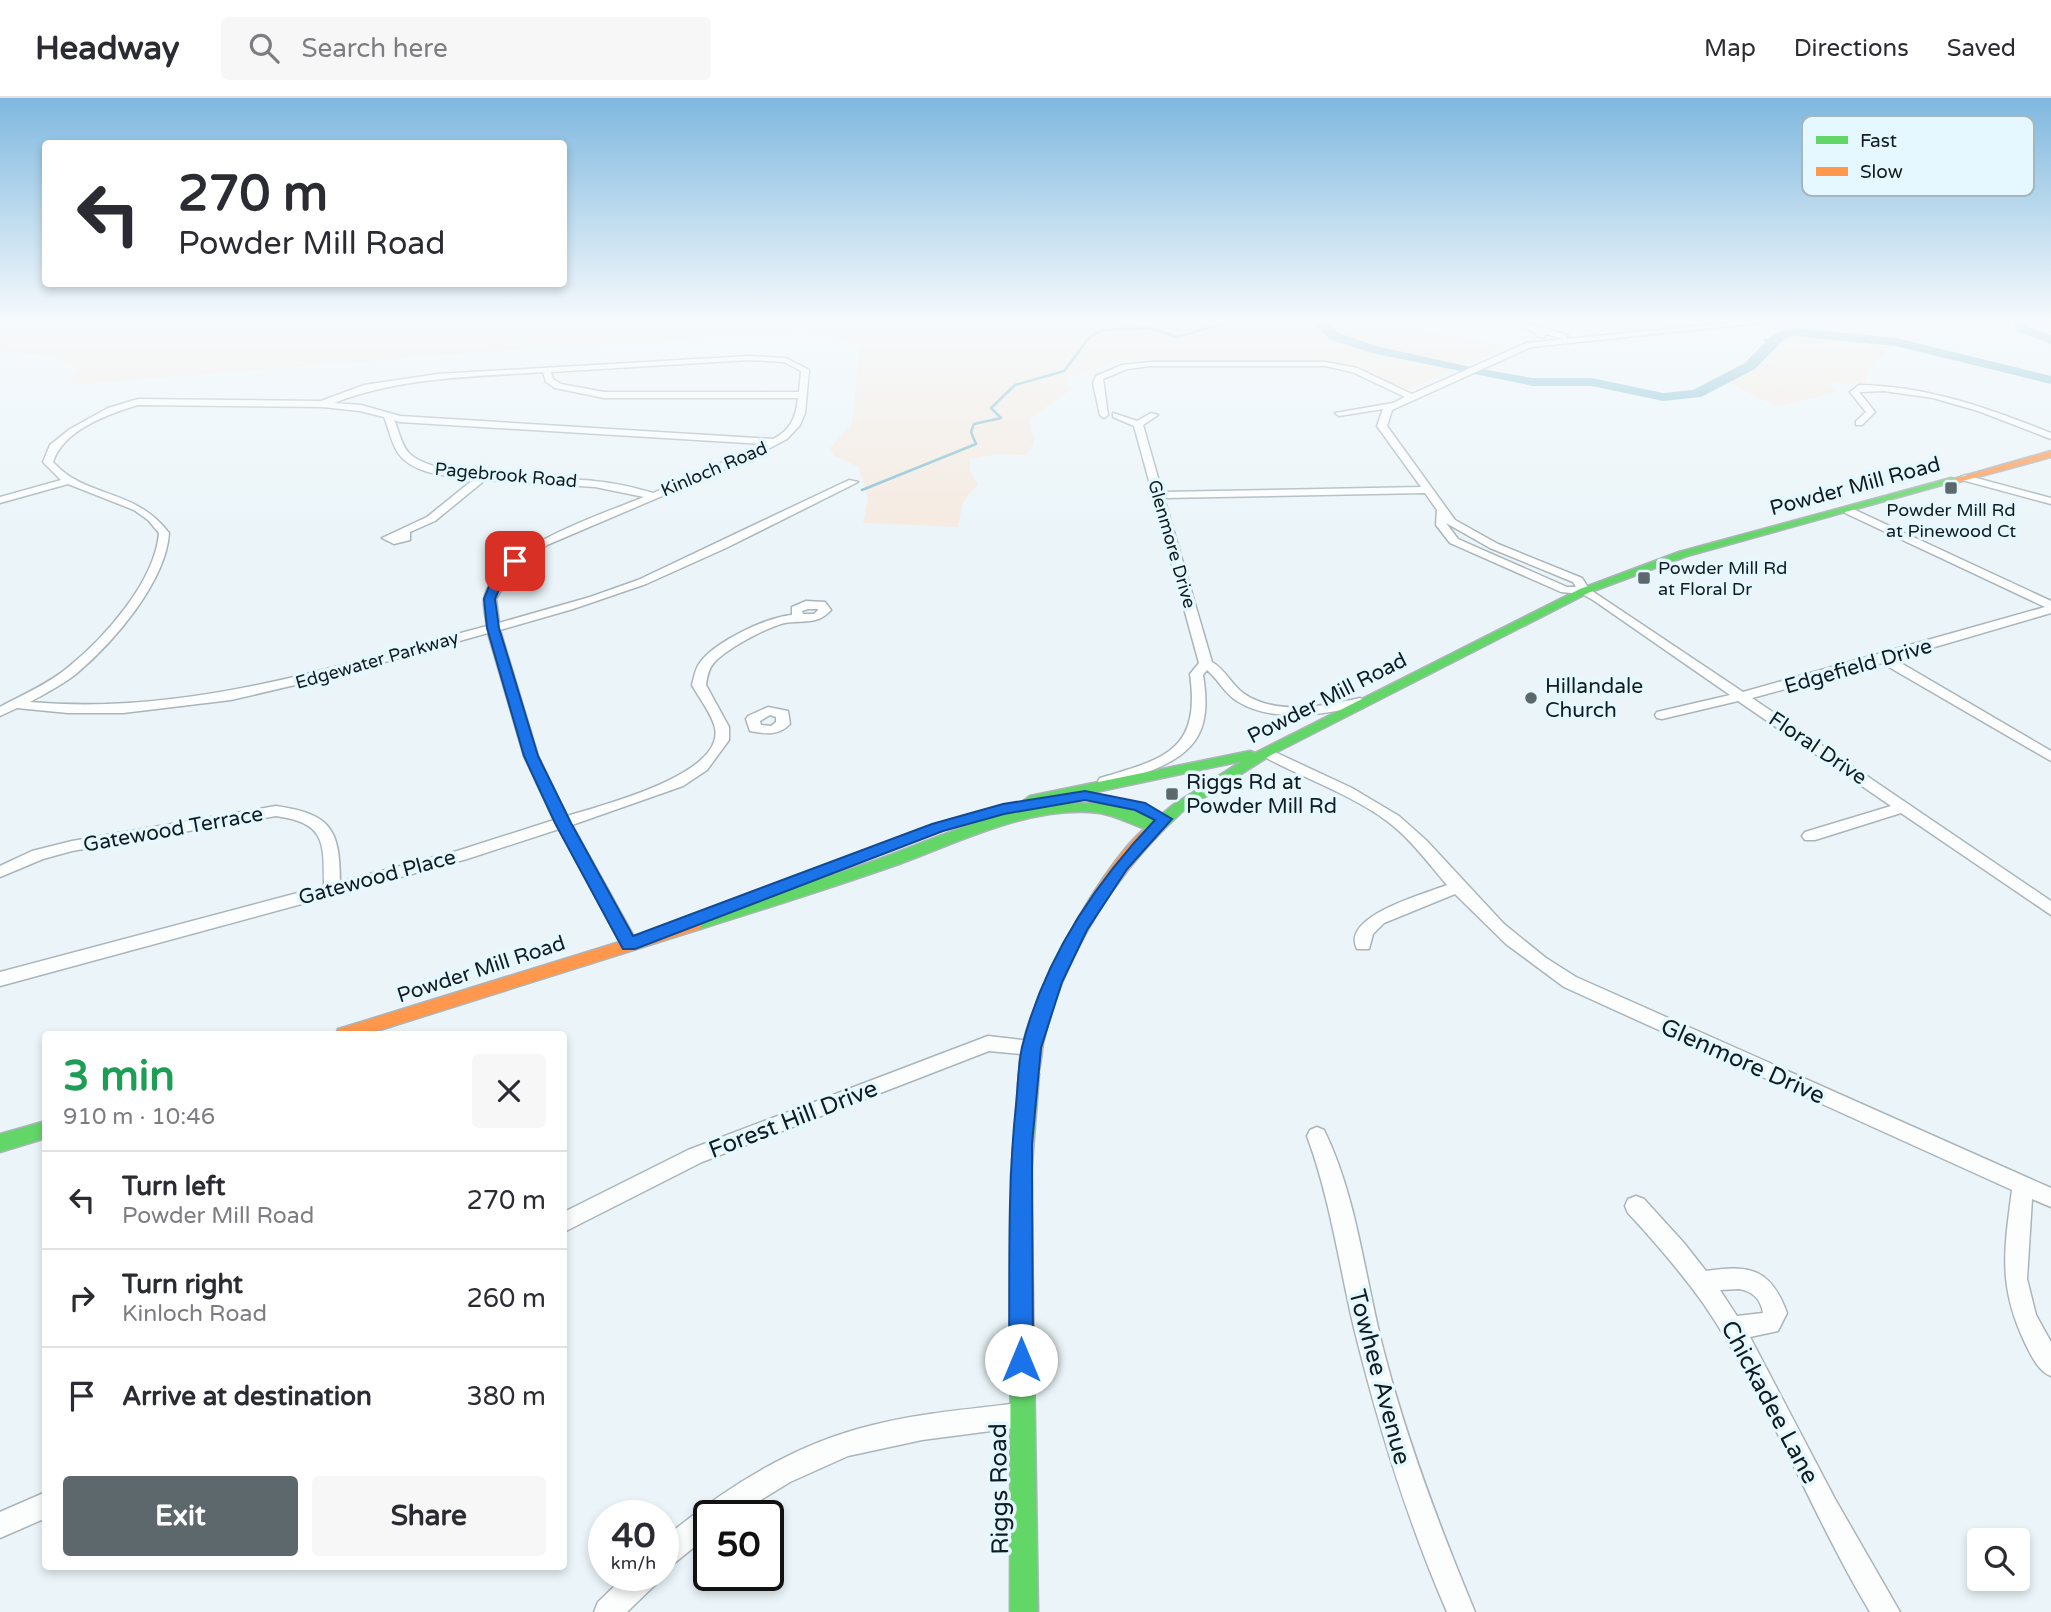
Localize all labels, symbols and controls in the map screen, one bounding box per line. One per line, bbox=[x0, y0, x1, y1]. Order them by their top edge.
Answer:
search box bbox=[221, 17, 711, 80]
text: Headway bbox=[35, 29, 179, 68]
icon: search bbox=[245, 29, 283, 67]
text: Search here bbox=[301, 33, 448, 64]
text: Map bbox=[1704, 34, 1756, 63]
text: Directions bbox=[1794, 34, 1909, 63]
text: Saved bbox=[1947, 34, 2016, 63]
legend bbox=[1802, 116, 2034, 196]
text: Fast bbox=[1860, 130, 1897, 152]
text: Slow bbox=[1860, 161, 1903, 183]
text: 270 m bbox=[178, 165, 328, 224]
icon: left bbox=[63, 168, 154, 259]
text: Powder Mill Road bbox=[178, 225, 446, 263]
street label: Kinloch Road bbox=[658, 437, 770, 501]
street label: Powder Mill Road bbox=[1767, 452, 1943, 521]
street label: Pagebrook Road bbox=[434, 458, 578, 492]
street label: Glenmore Drive bbox=[1143, 477, 1201, 611]
marker: Powder Mill Rd at Pinewood Ct bbox=[1943, 480, 1959, 496]
place label: Powder Mill Rd at Pinewood Ct bbox=[1886, 499, 2016, 542]
pin bbox=[485, 531, 545, 591]
icon: arrive bbox=[496, 542, 534, 580]
place label: Powder Mill Rd at Floral Dr bbox=[1658, 557, 1787, 600]
marker: Powder Mill Rd at Floral Dr bbox=[1636, 570, 1652, 586]
street label: Edgewater Parkway bbox=[293, 626, 461, 694]
street label: Edgefield Drive bbox=[1781, 633, 1935, 700]
street label: Powder Mill Road bbox=[1243, 647, 1411, 749]
place label: Hillandale Church bbox=[1545, 674, 1643, 723]
marker: Hillandale Church bbox=[1523, 690, 1539, 706]
street label: Floral Drive bbox=[1764, 706, 1872, 790]
place label: Riggs Rd at Powder Mill Rd bbox=[1186, 770, 1337, 819]
marker: Riggs Rd at Powder Mill Rd bbox=[1164, 786, 1180, 802]
street label: Gatewood Terrace bbox=[81, 801, 265, 858]
street label: Gatewood Place bbox=[296, 844, 459, 911]
street label: Powder Mill Road bbox=[394, 930, 569, 1008]
street label: Glenmore Drive bbox=[1656, 1012, 1829, 1111]
text: 3 min bbox=[63, 1051, 175, 1102]
button: close bbox=[472, 1054, 546, 1128]
street label: Forest Hill Drive bbox=[705, 1074, 882, 1165]
text: 910 m · 10:46 bbox=[63, 1103, 215, 1131]
text: Turn left bbox=[122, 1171, 225, 1202]
icon: left bbox=[63, 1181, 101, 1219]
text: 270 m bbox=[466, 1185, 546, 1216]
text: Powder Mill Road bbox=[122, 1202, 314, 1230]
text: Turn right bbox=[122, 1269, 243, 1300]
icon: right bbox=[63, 1279, 101, 1317]
text: 260 m bbox=[466, 1283, 546, 1314]
street label: Towhee Avenue bbox=[1342, 1286, 1417, 1468]
text: Kinloch Road bbox=[122, 1300, 267, 1328]
street label: Chickadee Lane bbox=[1714, 1316, 1825, 1489]
position arrow bbox=[984, 1323, 1058, 1397]
icon: arrive bbox=[63, 1377, 101, 1415]
text: Arrive at destination bbox=[122, 1381, 372, 1412]
text: 380 m bbox=[466, 1381, 546, 1412]
street label: Riggs Road bbox=[984, 1423, 1015, 1555]
button: Exit bbox=[63, 1476, 298, 1556]
button: Share bbox=[312, 1476, 546, 1556]
speed limit sign: 50 bbox=[693, 1500, 784, 1591]
text: 40 bbox=[612, 1515, 655, 1557]
map controls bbox=[1967, 1528, 2030, 1591]
button: search bbox=[1967, 1528, 2030, 1591]
text: km/h bbox=[611, 1552, 656, 1574]

